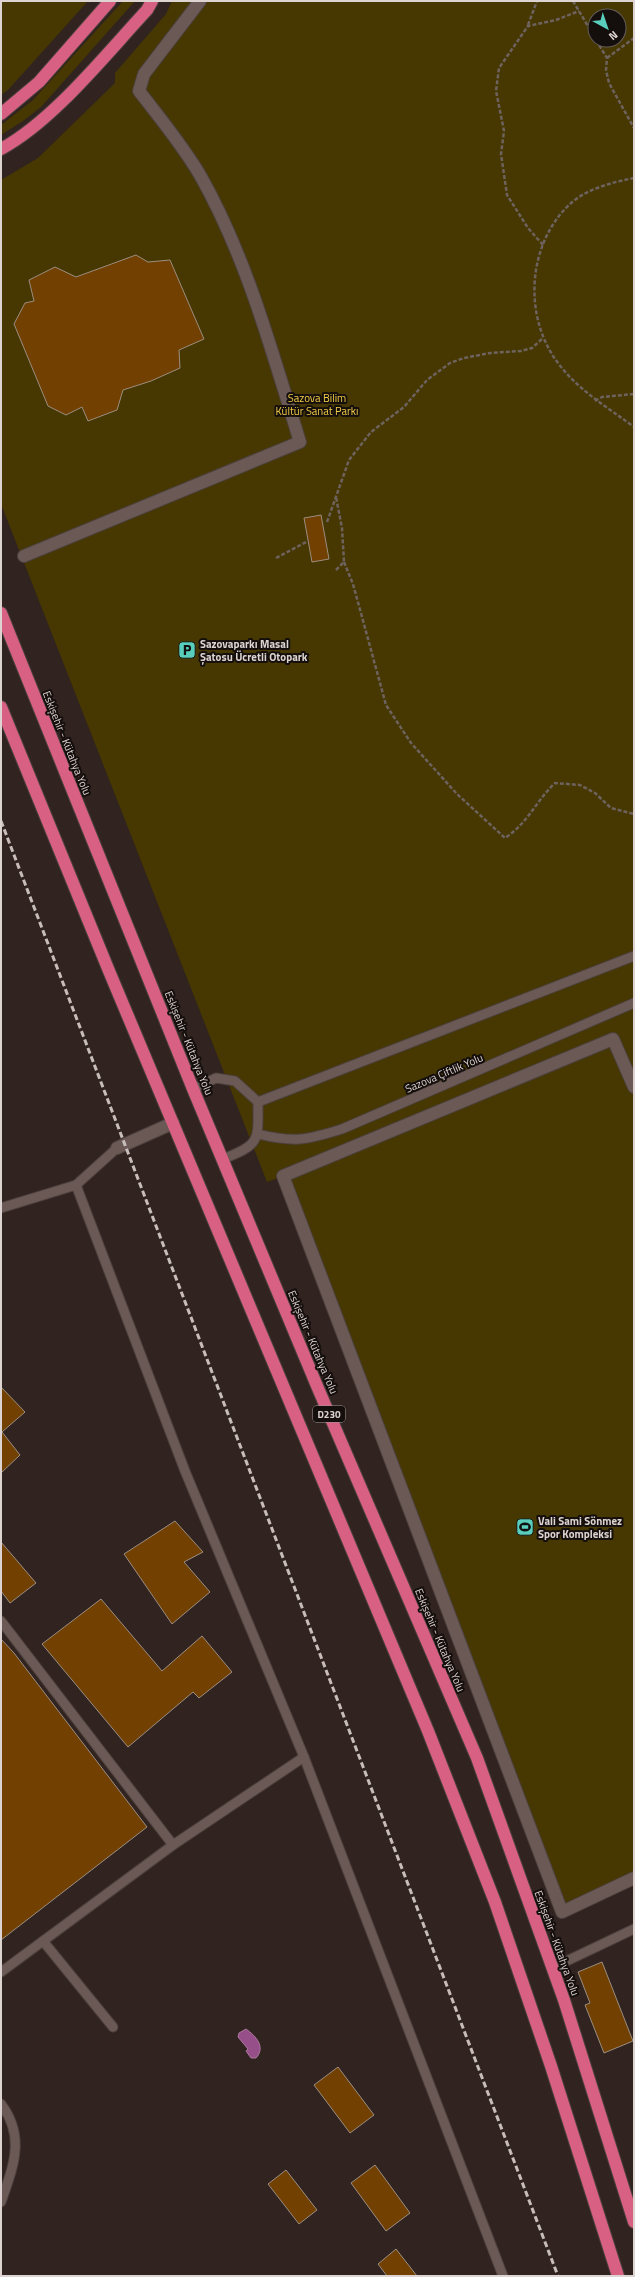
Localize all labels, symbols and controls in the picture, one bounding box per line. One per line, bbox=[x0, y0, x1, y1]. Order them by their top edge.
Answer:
north arrow bbox=[587, 8, 627, 48]
text: N bbox=[605, 27, 621, 44]
park label: Sazova Bilim Kültür Sanat Parkı bbox=[275, 390, 359, 419]
place label: Sazovaparkı Masal Şatosu Ücretli Otopark bbox=[200, 636, 308, 665]
parking icon: Sazovaparkı Masal Şatosu Ücretli Otopark bbox=[177, 640, 197, 660]
street label: Eskişehir - Kütahya Yolu bbox=[39, 689, 95, 798]
street label: Eskişehir - Kütahya Yolu bbox=[161, 989, 217, 1098]
street label: Sazova Çiftlik Yolu bbox=[403, 1049, 486, 1097]
street label: Eskişehir - Kütahya Yolu bbox=[284, 1288, 342, 1396]
road number: D230 bbox=[313, 1406, 345, 1422]
place label: Vali Sami Sönmez Spor Kompleksi bbox=[538, 1513, 622, 1542]
sports icon: Vali Sami Sönmez Spor Kompleksi bbox=[515, 1517, 535, 1537]
street label: Eskişehir - Kütahya Yolu bbox=[411, 1586, 469, 1694]
street label: Eskişehir - Kütahya Yolu bbox=[531, 1888, 584, 1998]

